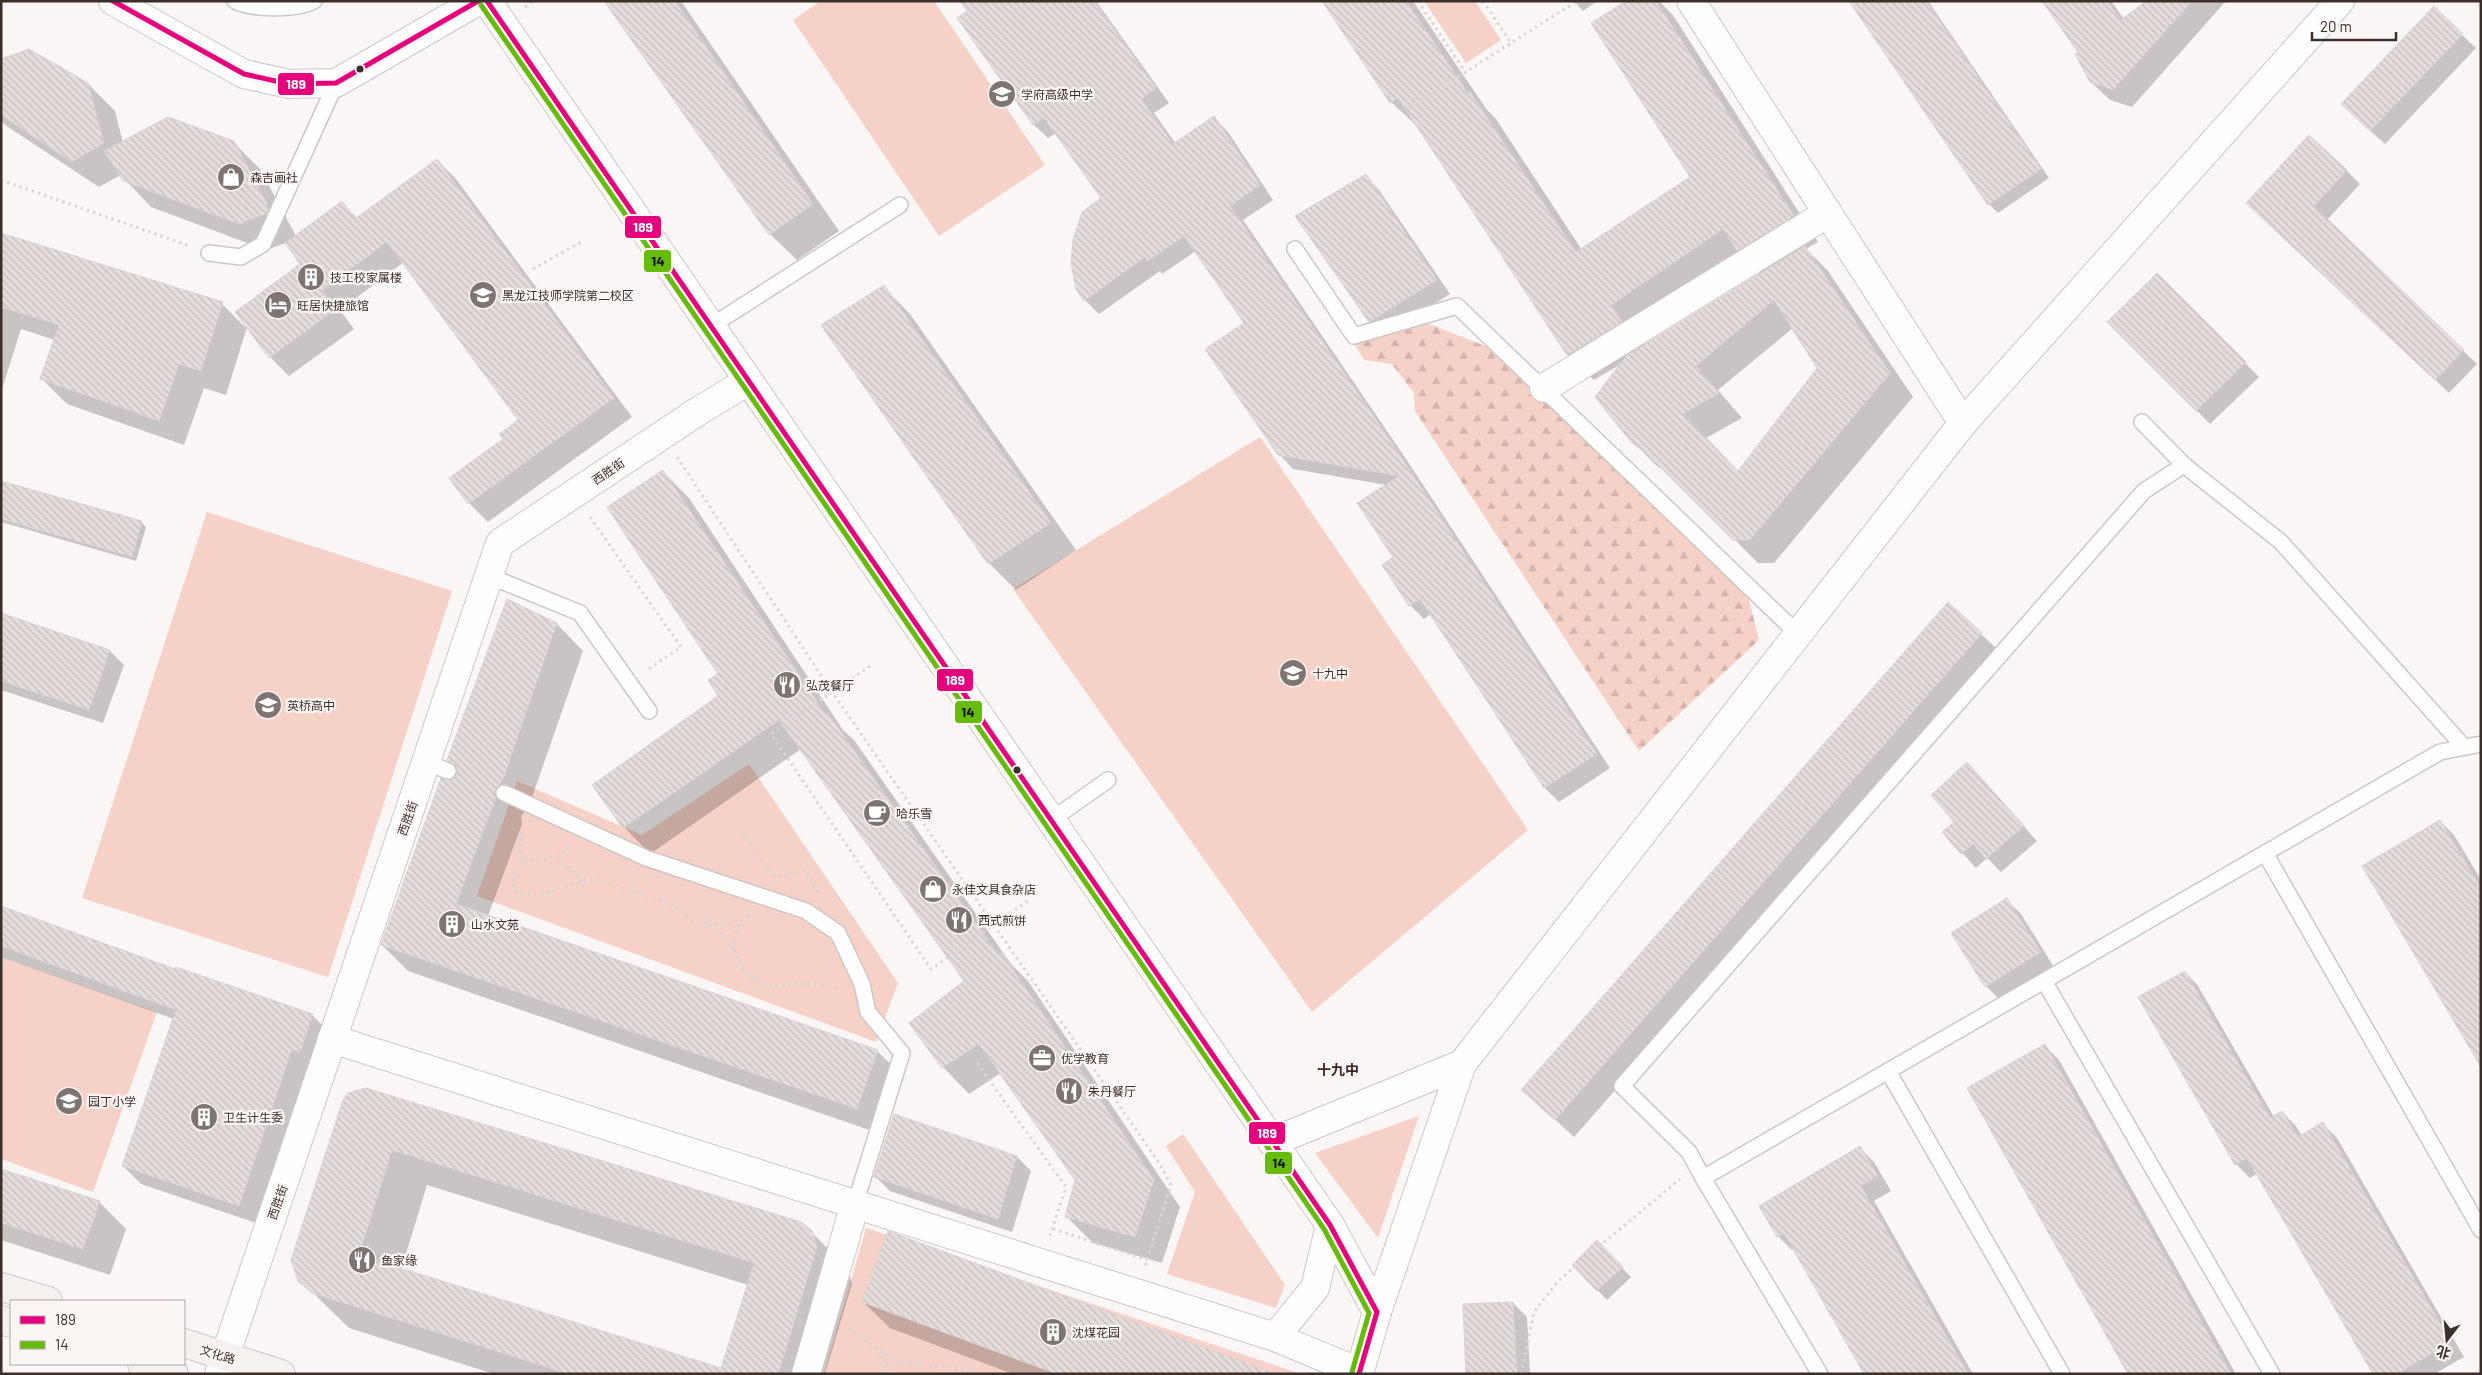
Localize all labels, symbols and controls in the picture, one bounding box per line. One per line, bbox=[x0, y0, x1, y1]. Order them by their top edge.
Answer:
scale bar bbox=[2312, 10, 2396, 42]
text: 20 m bbox=[2320, 17, 2352, 35]
unlabelled marker bbox=[355, 64, 365, 74]
line badge: 189 bbox=[277, 72, 315, 96]
text: 189 bbox=[286, 75, 306, 92]
school or university icon: 学府高级中学 bbox=[987, 79, 1017, 109]
place label: 学府高级中学 bbox=[1021, 87, 1093, 101]
shop icon: 森吉画社 bbox=[216, 162, 246, 192]
place label: 森吉画社 bbox=[250, 170, 298, 184]
line badge: 189 bbox=[624, 215, 662, 239]
text: 189 bbox=[633, 218, 653, 235]
line badge: 14 bbox=[643, 249, 672, 273]
text: 14 bbox=[651, 252, 665, 269]
building icon: 技工校家属楼 bbox=[296, 262, 326, 292]
place label: 技工校家属楼 bbox=[330, 270, 402, 284]
school or university icon: 黑龙江技师学院第二校区 bbox=[468, 280, 498, 310]
place label: 黑龙江技师学院第二校区 bbox=[502, 288, 634, 302]
hotel icon: 旺居快捷旅馆 bbox=[263, 290, 293, 320]
place label: 旺居快捷旅馆 bbox=[297, 298, 369, 312]
street label: 西胜街 bbox=[589, 455, 627, 487]
school or university icon: 十九中 bbox=[1278, 658, 1308, 688]
place label: 十九中 bbox=[1312, 666, 1348, 680]
line badge: 189 bbox=[936, 668, 974, 692]
restaurant icon: 弘茂餐厅 bbox=[772, 670, 802, 700]
text: 189 bbox=[945, 671, 965, 688]
place label: 弘茂餐厅 bbox=[806, 678, 854, 692]
school or university icon: 英桥高中 bbox=[253, 690, 283, 720]
place label: 英桥高中 bbox=[287, 698, 335, 712]
line badge: 14 bbox=[954, 700, 983, 724]
text: 14 bbox=[961, 703, 975, 720]
unlabelled marker bbox=[1012, 765, 1022, 775]
cafe icon: 哈乐雪 bbox=[862, 798, 892, 828]
street label: 西胜街 bbox=[395, 799, 419, 837]
place label: 哈乐雪 bbox=[896, 806, 932, 820]
shop icon: 永佳文具食杂店 bbox=[918, 874, 948, 904]
place label: 永佳文具食杂店 bbox=[952, 882, 1036, 896]
restaurant icon: 西式煎饼 bbox=[944, 905, 974, 935]
building icon: 山水文苑 bbox=[437, 909, 467, 939]
place label: 西式煎饼 bbox=[978, 913, 1026, 927]
place label: 山水文苑 bbox=[471, 917, 519, 931]
office icon: 优学教育 bbox=[1027, 1043, 1057, 1073]
place label: 优学教育 bbox=[1061, 1051, 1109, 1065]
district label: 十九中 bbox=[1317, 1061, 1359, 1078]
restaurant icon: 朱丹餐厅 bbox=[1054, 1076, 1084, 1106]
place label: 朱丹餐厅 bbox=[1088, 1084, 1136, 1098]
school or university icon: 园丁小学 bbox=[54, 1086, 84, 1116]
place label: 园丁小学 bbox=[88, 1094, 136, 1108]
building icon: 卫生计生委 bbox=[189, 1102, 219, 1132]
place label: 卫生计生委 bbox=[223, 1110, 283, 1124]
line badge: 189 bbox=[1248, 1121, 1286, 1145]
text: 189 bbox=[1257, 1124, 1277, 1141]
line badge: 14 bbox=[1264, 1151, 1293, 1175]
text: 14 bbox=[1272, 1154, 1286, 1171]
street label: 西胜街 bbox=[265, 1183, 289, 1221]
restaurant icon: 鱼家缘 bbox=[347, 1245, 377, 1275]
place label: 鱼家缘 bbox=[381, 1253, 417, 1267]
legend bbox=[10, 1300, 185, 1365]
text: 189 bbox=[55, 1310, 76, 1328]
north arrow bbox=[2422, 1315, 2472, 1365]
building icon: 沈煤花园 bbox=[1038, 1317, 1068, 1347]
place label: 沈煤花园 bbox=[1072, 1325, 1120, 1339]
text: 14 bbox=[55, 1335, 69, 1353]
street label: 文化路 bbox=[199, 1342, 237, 1366]
text: 北 bbox=[2434, 1343, 2452, 1363]

